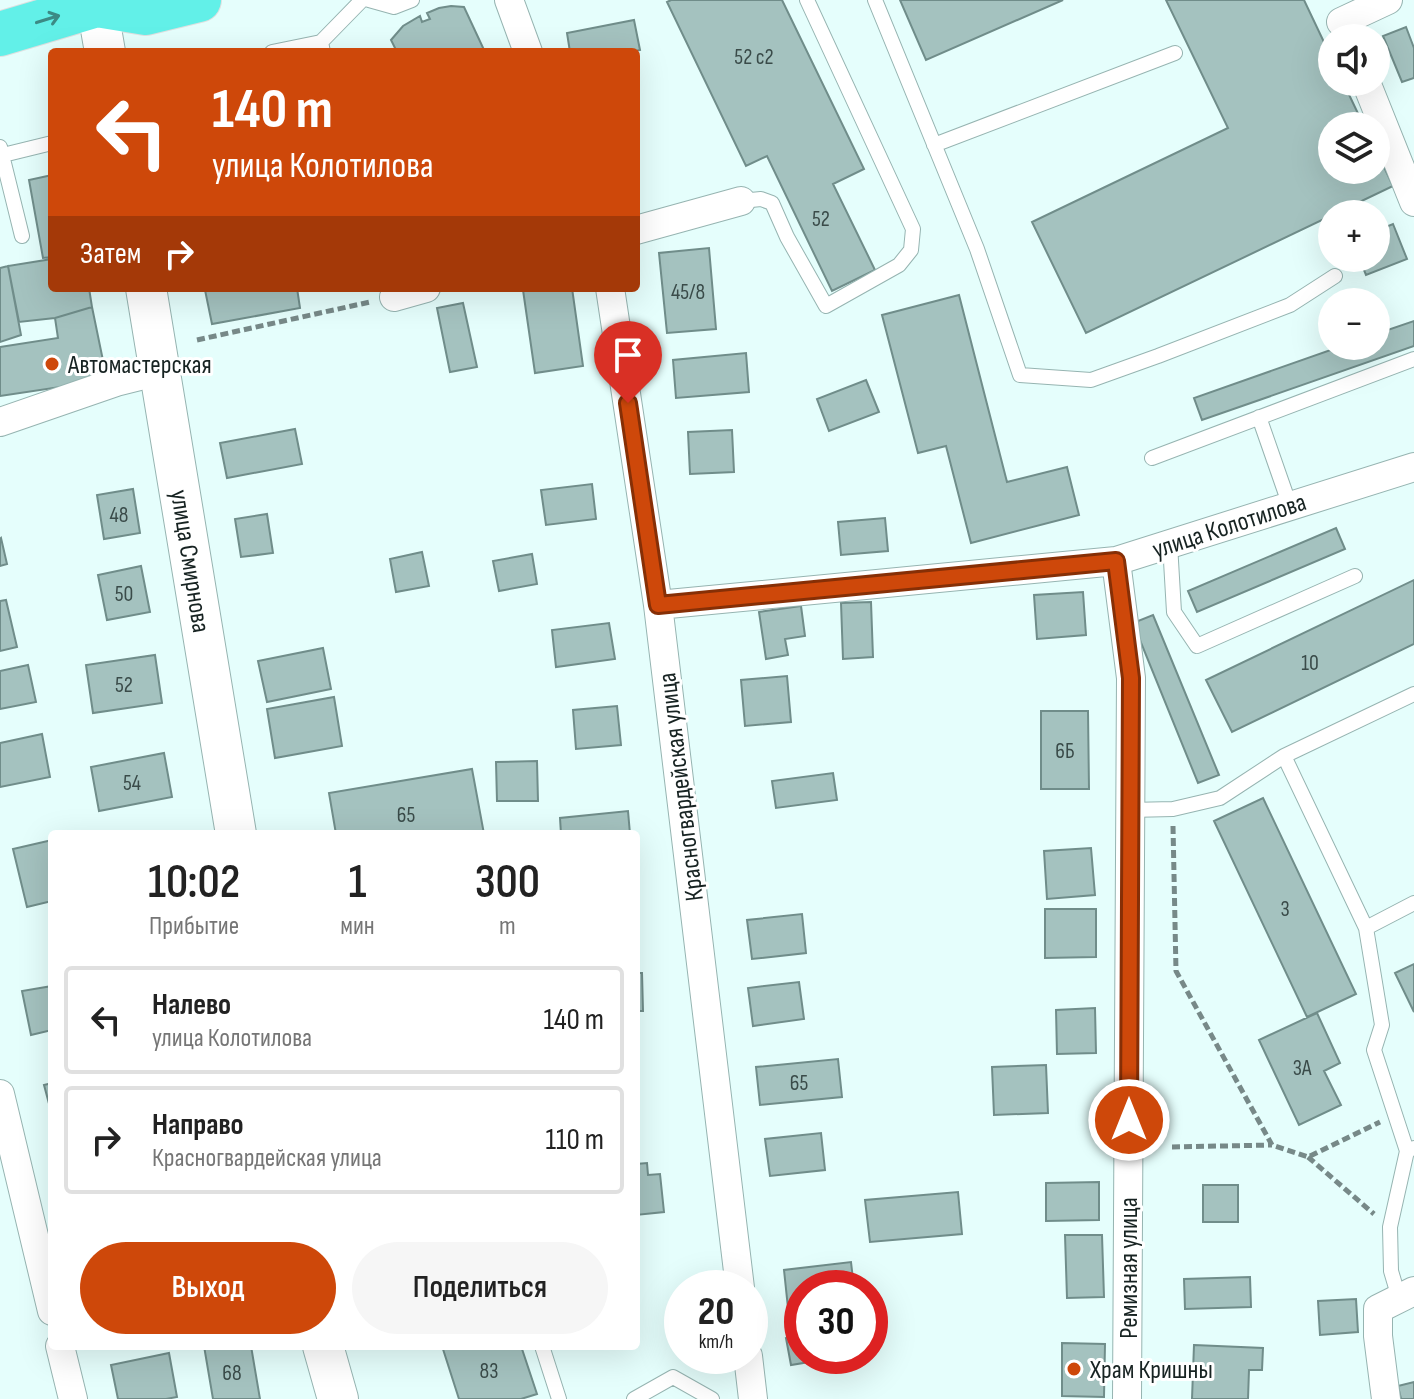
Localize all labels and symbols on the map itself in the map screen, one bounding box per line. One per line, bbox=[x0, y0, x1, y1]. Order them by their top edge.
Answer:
one-way arrow bbox=[36, 11, 61, 26]
house number: 52 с2 bbox=[734, 44, 774, 71]
house number: 52 bbox=[812, 206, 830, 233]
house number: 45/8 bbox=[671, 279, 705, 306]
pin bbox=[594, 321, 662, 403]
place label: Автомастерская bbox=[67, 350, 212, 381]
marker: Автомастерская bbox=[43, 355, 61, 373]
street label: улица Колотилова bbox=[1149, 487, 1310, 566]
street label: улица Смирнова bbox=[163, 488, 216, 635]
house number: 48 bbox=[110, 502, 128, 529]
house number: 50 bbox=[115, 581, 133, 608]
house number: 10 bbox=[1301, 650, 1319, 677]
street label: Красногвардейская улица bbox=[652, 671, 711, 903]
house number: 52 bbox=[115, 672, 133, 699]
house number: 6Б bbox=[1055, 738, 1075, 765]
house number: 54 bbox=[123, 770, 141, 797]
house number: 65 bbox=[397, 802, 415, 829]
house number: 3 bbox=[1280, 896, 1290, 923]
house number: 3А bbox=[1293, 1055, 1312, 1082]
house number: 65 bbox=[790, 1070, 808, 1097]
position arrow bbox=[1087, 1078, 1171, 1162]
street label: Ремизная улица bbox=[1114, 1197, 1145, 1339]
speed limit sign: 30 bbox=[784, 1270, 888, 1374]
place label: Храм Кришны bbox=[1089, 1355, 1213, 1386]
house number: 83 bbox=[480, 1358, 498, 1385]
house number: 68 bbox=[222, 1360, 242, 1387]
marker: Храм Кришны bbox=[1065, 1360, 1083, 1378]

